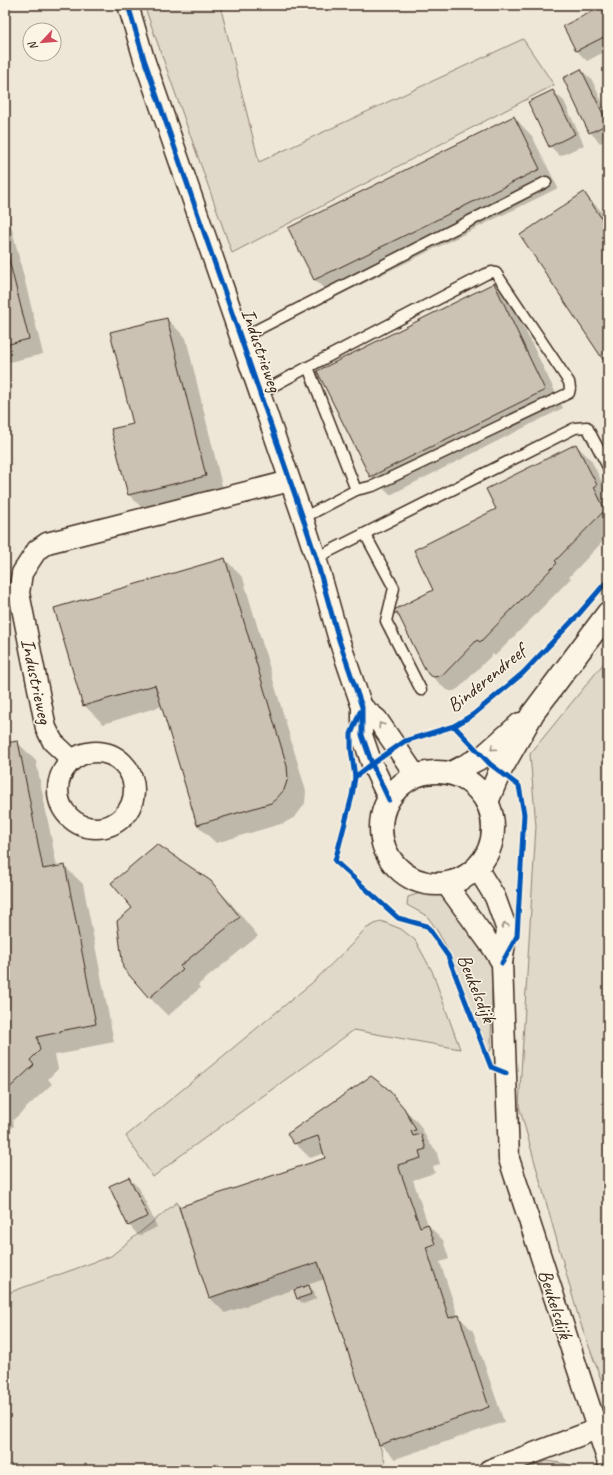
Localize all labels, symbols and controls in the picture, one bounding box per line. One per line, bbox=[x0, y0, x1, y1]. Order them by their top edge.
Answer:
north arrow bbox=[22, 22, 62, 62]
text: N bbox=[24, 38, 41, 53]
street label: Industrieweg bbox=[236, 305, 288, 396]
street label: Industrieweg bbox=[15, 636, 58, 727]
street label: Binderendreef bbox=[442, 636, 534, 718]
one-way arrow bbox=[378, 722, 386, 729]
one-way arrow bbox=[490, 743, 498, 750]
one-way arrow bbox=[501, 922, 510, 929]
street label: Beukelsdijk bbox=[452, 950, 502, 1027]
street label: Beukelsdijk bbox=[533, 1266, 579, 1344]

